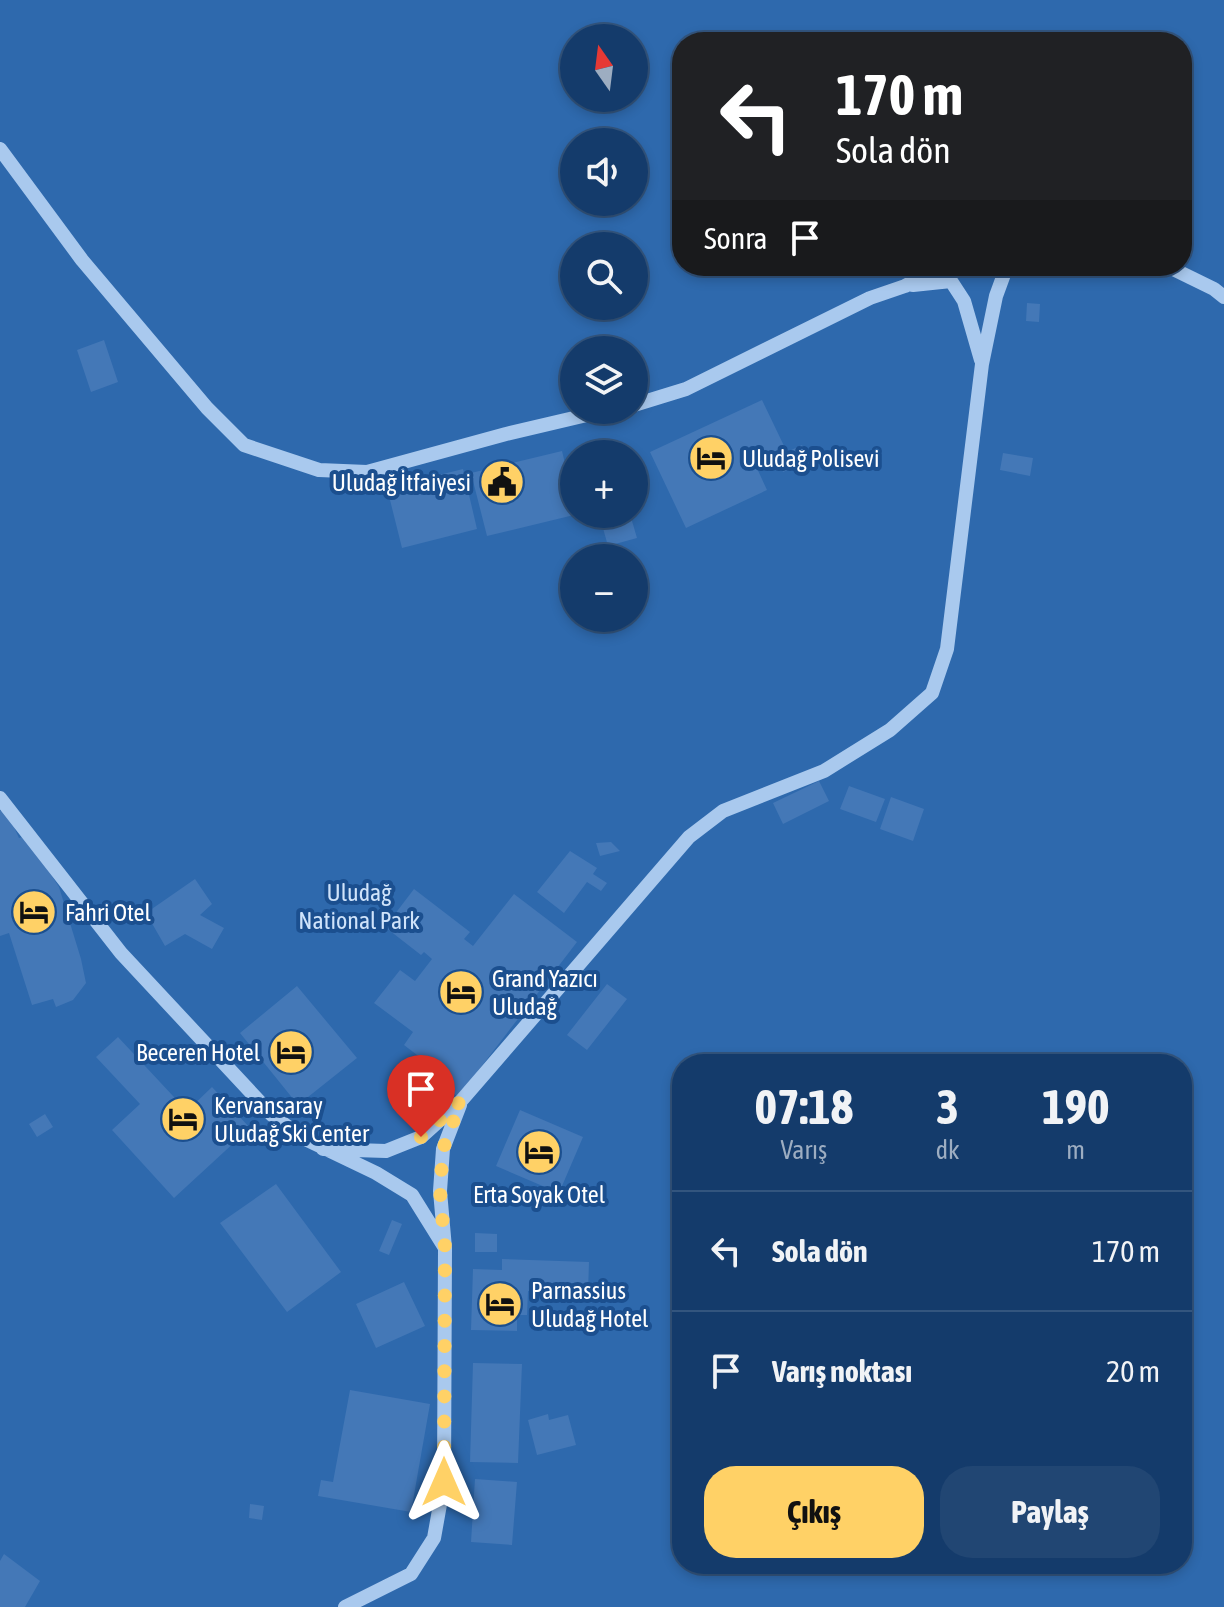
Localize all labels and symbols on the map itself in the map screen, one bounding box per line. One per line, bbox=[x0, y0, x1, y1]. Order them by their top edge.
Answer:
north arrow bbox=[560, 24, 648, 112]
hotel icon: Uludağ Polisevi bbox=[687, 434, 735, 482]
place label: Uludağ Polisevi bbox=[742, 445, 879, 472]
public building icon: Uludağ İtfaiyesi bbox=[478, 458, 526, 506]
place label: Uludağ İtfaiyesi bbox=[332, 469, 471, 496]
park label: Uludağ National Park bbox=[298, 879, 420, 934]
hotel icon: Fahri Otel bbox=[10, 888, 58, 936]
place label: Fahri Otel bbox=[65, 899, 151, 926]
place label: Grand Yazıcı Uludağ bbox=[492, 965, 598, 1020]
hotel icon: Grand Yazıcı Uludağ bbox=[437, 968, 485, 1016]
hotel icon: Beceren Hotel bbox=[267, 1028, 315, 1076]
place label: Beceren Hotel bbox=[136, 1039, 261, 1066]
pin bbox=[387, 1055, 455, 1137]
place label: Kervansaray Uludağ Ski Center bbox=[214, 1092, 370, 1147]
hotel icon: Kervansaray Uludağ Ski Center bbox=[159, 1095, 207, 1143]
hotel icon: Erta Soyak Otel bbox=[515, 1128, 563, 1176]
place label: Erta Soyak Otel bbox=[473, 1181, 606, 1208]
place label: Parnassius Uludağ Hotel bbox=[531, 1277, 649, 1332]
hotel icon: Parnassius Uludağ Hotel bbox=[476, 1280, 524, 1328]
position arrow bbox=[402, 1440, 486, 1524]

